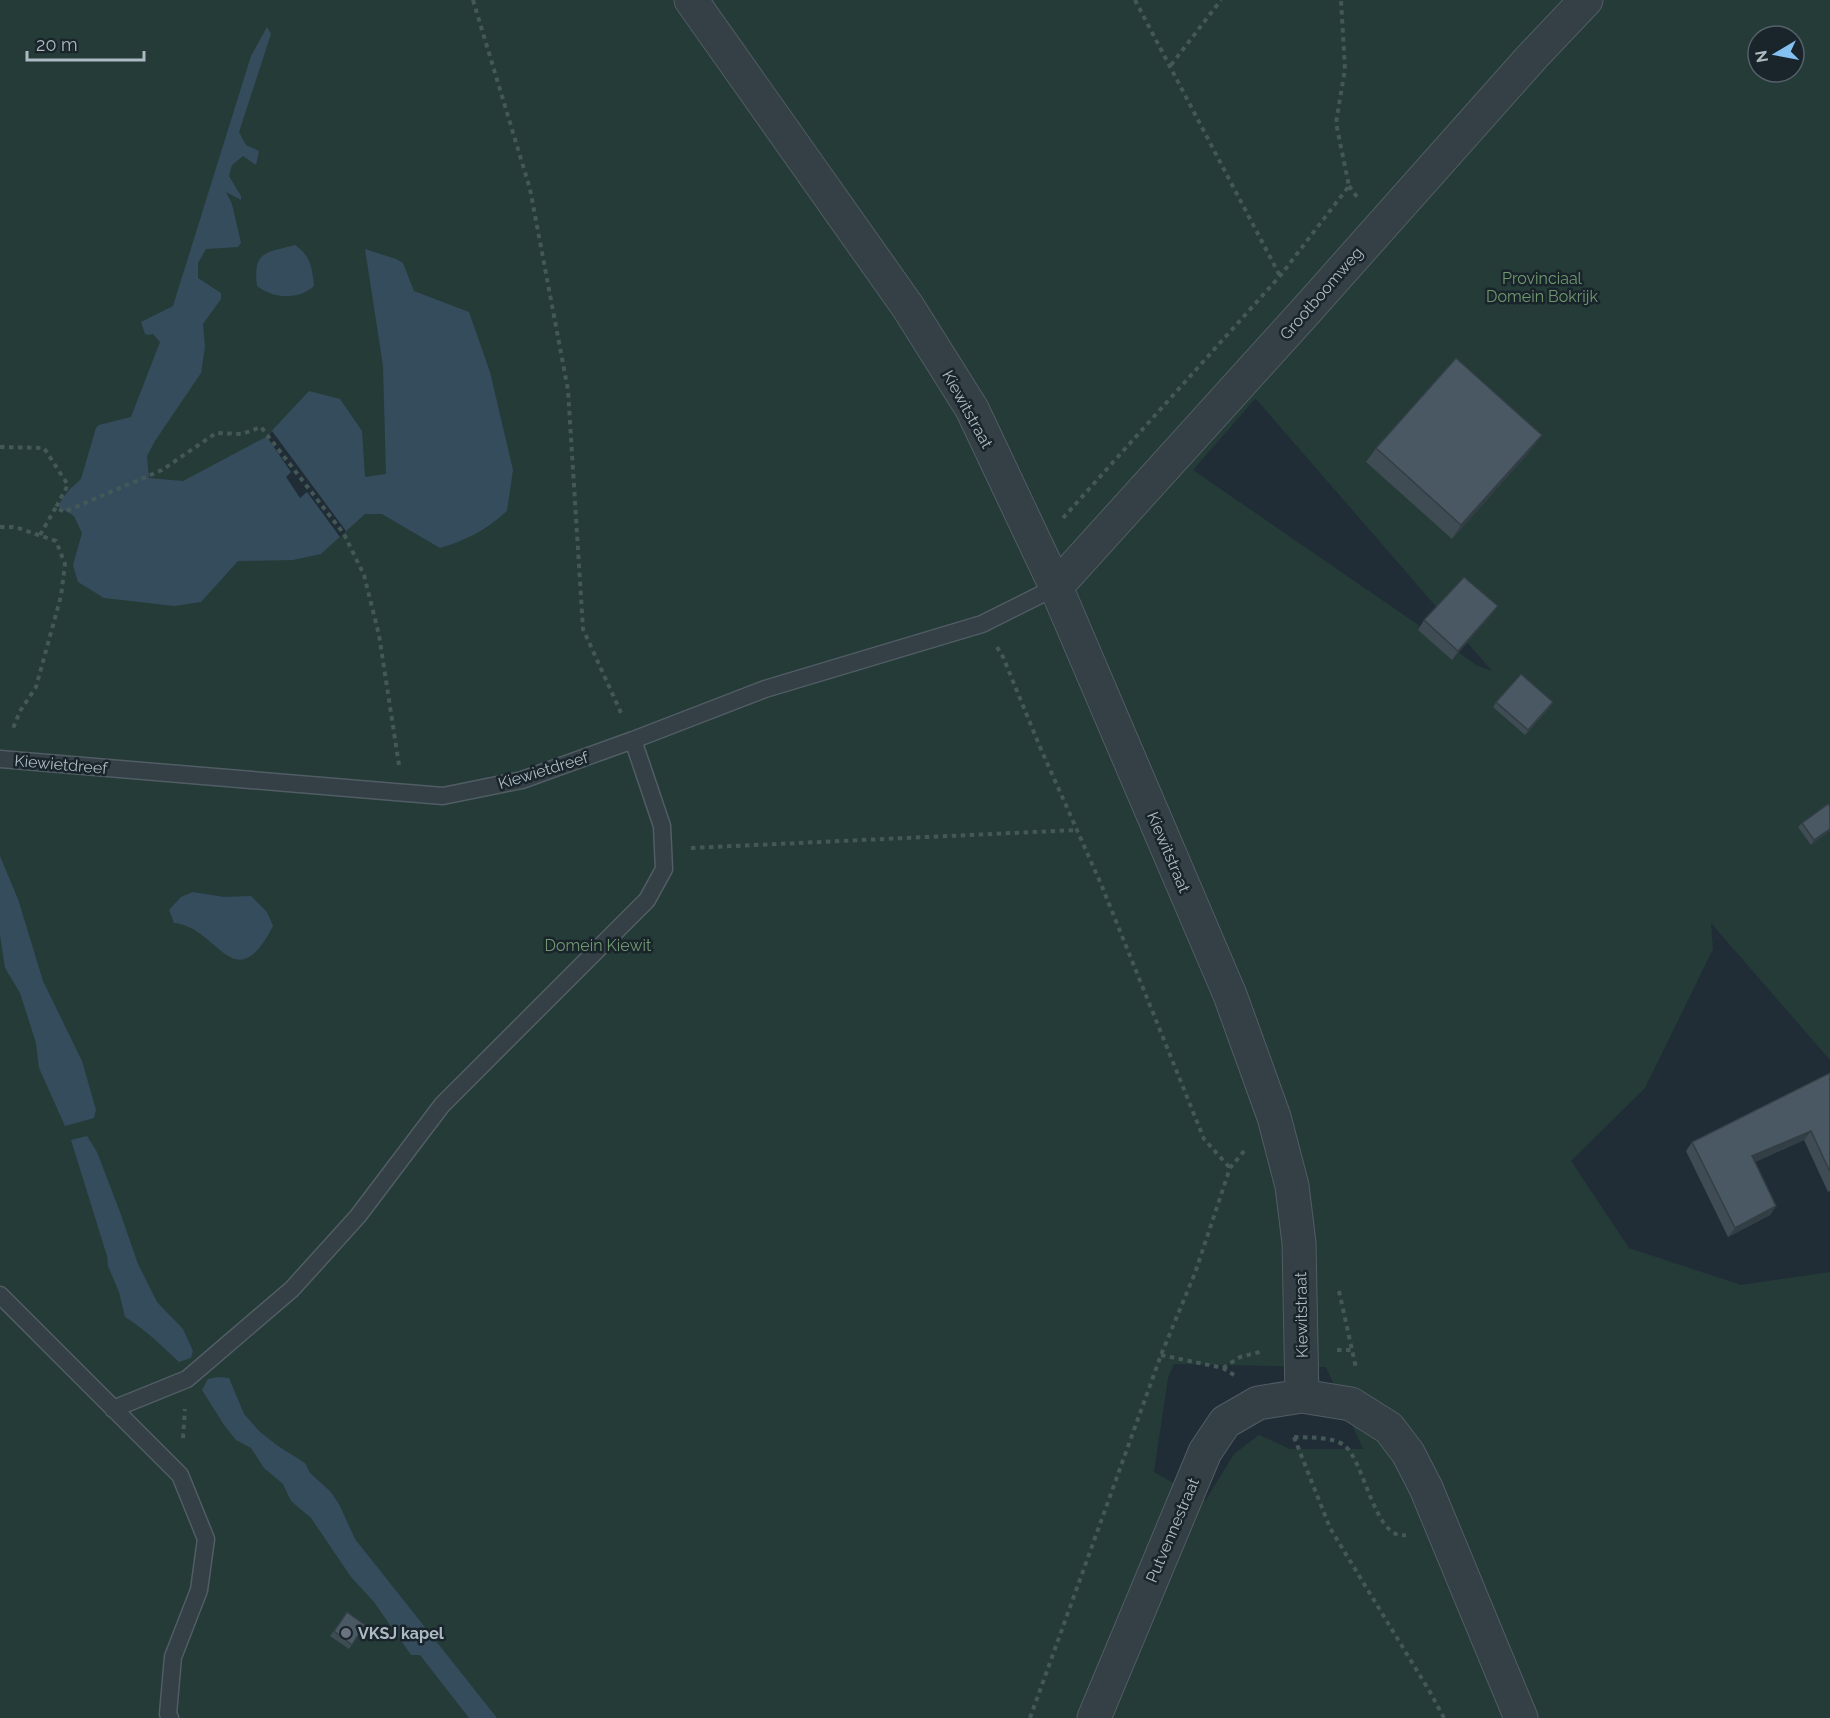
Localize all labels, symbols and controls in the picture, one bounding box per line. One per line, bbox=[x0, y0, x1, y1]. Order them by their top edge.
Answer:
scale bar bbox=[27, 24, 144, 62]
north arrow bbox=[1746, 24, 1806, 84]
text: 20 m bbox=[36, 34, 78, 55]
text: N bbox=[1751, 49, 1772, 64]
street label: Grootboomweg bbox=[1276, 243, 1367, 344]
park label: Provinciaal Domein Bokrijk bbox=[1486, 269, 1598, 306]
street label: Kiewitstraat bbox=[938, 367, 997, 452]
street label: Kiewietdreef bbox=[496, 748, 591, 793]
street label: Kiewietdreef bbox=[14, 751, 109, 778]
street label: Kiewitstraat bbox=[1143, 809, 1194, 896]
park label: Domein Kiewit bbox=[545, 936, 652, 955]
street label: Kiewitstraat bbox=[1291, 1271, 1312, 1358]
street label: Putvennestraat bbox=[1142, 1474, 1203, 1585]
place label: VKSJ kapel bbox=[358, 1624, 445, 1643]
marker: VKSJ kapel bbox=[339, 1626, 353, 1640]

